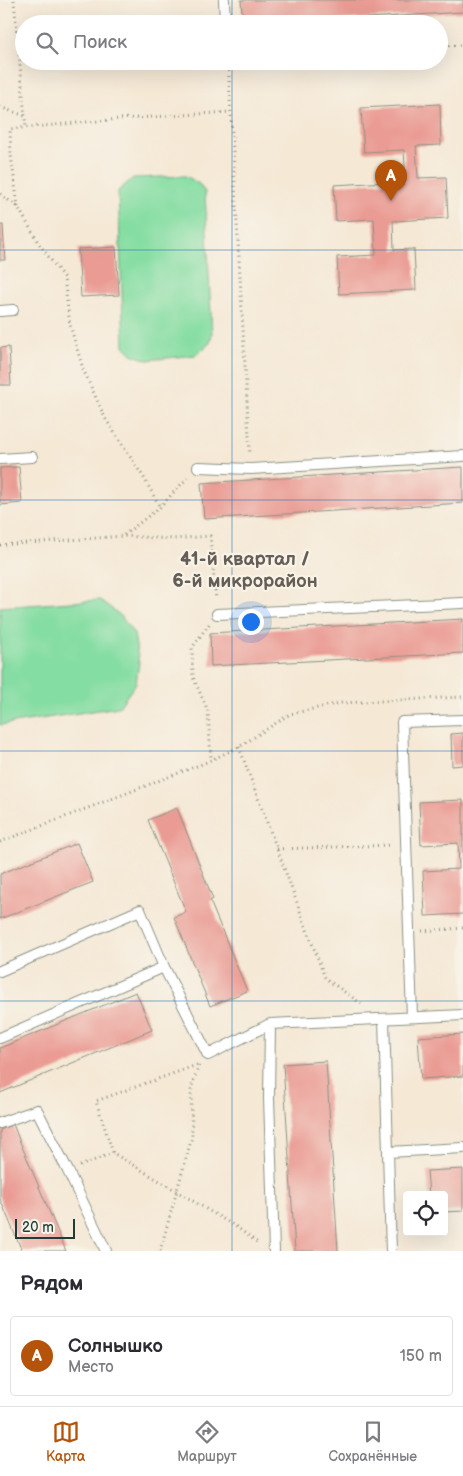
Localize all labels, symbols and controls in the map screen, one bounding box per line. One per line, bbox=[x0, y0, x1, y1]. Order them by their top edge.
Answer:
search box bbox=[15, 15, 448, 70]
icon: search bbox=[33, 29, 61, 57]
text: Поиск bbox=[73, 31, 127, 54]
pin: A bbox=[375, 160, 407, 201]
district label: 41-й квартал / 6-й микрорайон bbox=[172, 548, 318, 593]
your location bbox=[238, 609, 264, 635]
map controls bbox=[403, 1191, 448, 1236]
button: locate bbox=[403, 1191, 448, 1236]
scale bar bbox=[15, 1216, 75, 1239]
text: 20 m bbox=[22, 1219, 54, 1236]
text: Рядом bbox=[20, 1271, 83, 1296]
text: Солнышко bbox=[68, 1335, 163, 1358]
text: A bbox=[32, 1347, 42, 1366]
text: 150 m bbox=[400, 1347, 442, 1366]
text: Место bbox=[68, 1358, 114, 1377]
tab: Карта bbox=[46, 1418, 85, 1465]
tab: Маршрут bbox=[177, 1418, 237, 1465]
tab: Сохранённые bbox=[329, 1418, 417, 1465]

